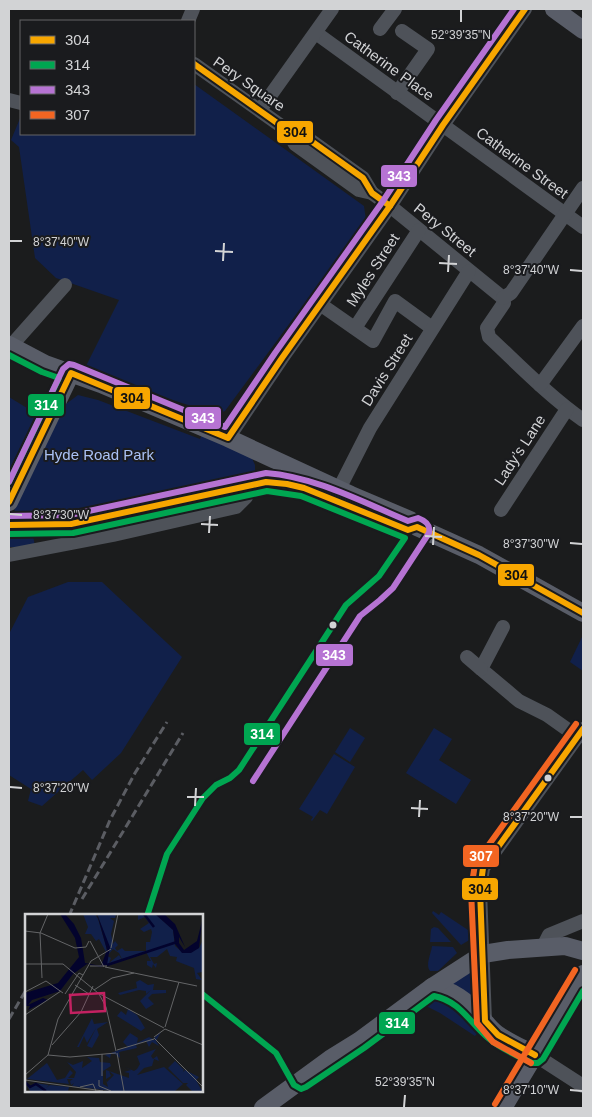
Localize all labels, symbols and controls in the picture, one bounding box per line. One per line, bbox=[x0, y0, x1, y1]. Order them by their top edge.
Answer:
legend bbox=[20, 20, 195, 135]
street label: Catherine Place bbox=[341, 27, 437, 104]
text: 52°39'35"N bbox=[431, 28, 491, 42]
text: 304 bbox=[65, 31, 90, 48]
street label: Pery Square bbox=[210, 53, 288, 114]
text: 314 bbox=[65, 56, 90, 73]
text: 343 bbox=[65, 81, 90, 98]
text: 307 bbox=[65, 106, 90, 123]
line badge: 304 bbox=[276, 120, 314, 144]
text: 304 bbox=[283, 124, 307, 140]
street label: Catherine Street bbox=[473, 124, 572, 202]
line badge: 343 bbox=[380, 164, 418, 188]
text: 343 bbox=[387, 168, 411, 184]
street label: Pery Street bbox=[411, 199, 480, 260]
street label: Myles Street bbox=[343, 229, 403, 309]
text: 8°37'40"W bbox=[33, 235, 90, 249]
text: 8°37'40"W bbox=[503, 263, 560, 277]
street label: Davis Street bbox=[358, 330, 416, 409]
line badge: 304 bbox=[113, 386, 151, 410]
text: 304 bbox=[120, 390, 144, 406]
line badge: 314 bbox=[27, 393, 65, 417]
text: 314 bbox=[34, 397, 58, 413]
line badge: 343 bbox=[184, 406, 222, 430]
text: 343 bbox=[191, 410, 215, 426]
street label: Lady’s Lane bbox=[490, 411, 549, 488]
park label: Hyde Road Park bbox=[44, 446, 155, 463]
text: 8°37'30"W bbox=[33, 508, 90, 522]
text: 8°37'30"W bbox=[503, 537, 560, 551]
line badge: 304 bbox=[497, 563, 535, 587]
text: 304 bbox=[504, 567, 528, 583]
unlabelled marker bbox=[328, 620, 338, 630]
line badge: 343 bbox=[315, 643, 354, 667]
text: 343 bbox=[322, 647, 346, 663]
line badge: 314 bbox=[243, 722, 281, 746]
text: 314 bbox=[250, 726, 274, 742]
unlabelled marker bbox=[543, 773, 553, 783]
text: 8°37'20"W bbox=[33, 781, 90, 795]
text: 8°37'20"W bbox=[503, 810, 560, 824]
line badge: 307 bbox=[462, 844, 500, 868]
text: 307 bbox=[469, 848, 493, 864]
line badge: 304 bbox=[461, 877, 499, 901]
text: 304 bbox=[468, 881, 492, 897]
inset map bbox=[25, 914, 202, 1092]
line badge: 314 bbox=[378, 1011, 416, 1035]
text: 314 bbox=[385, 1015, 409, 1031]
text: 52°39'35"N bbox=[375, 1075, 435, 1089]
text: 8°37'10"W bbox=[503, 1083, 560, 1097]

